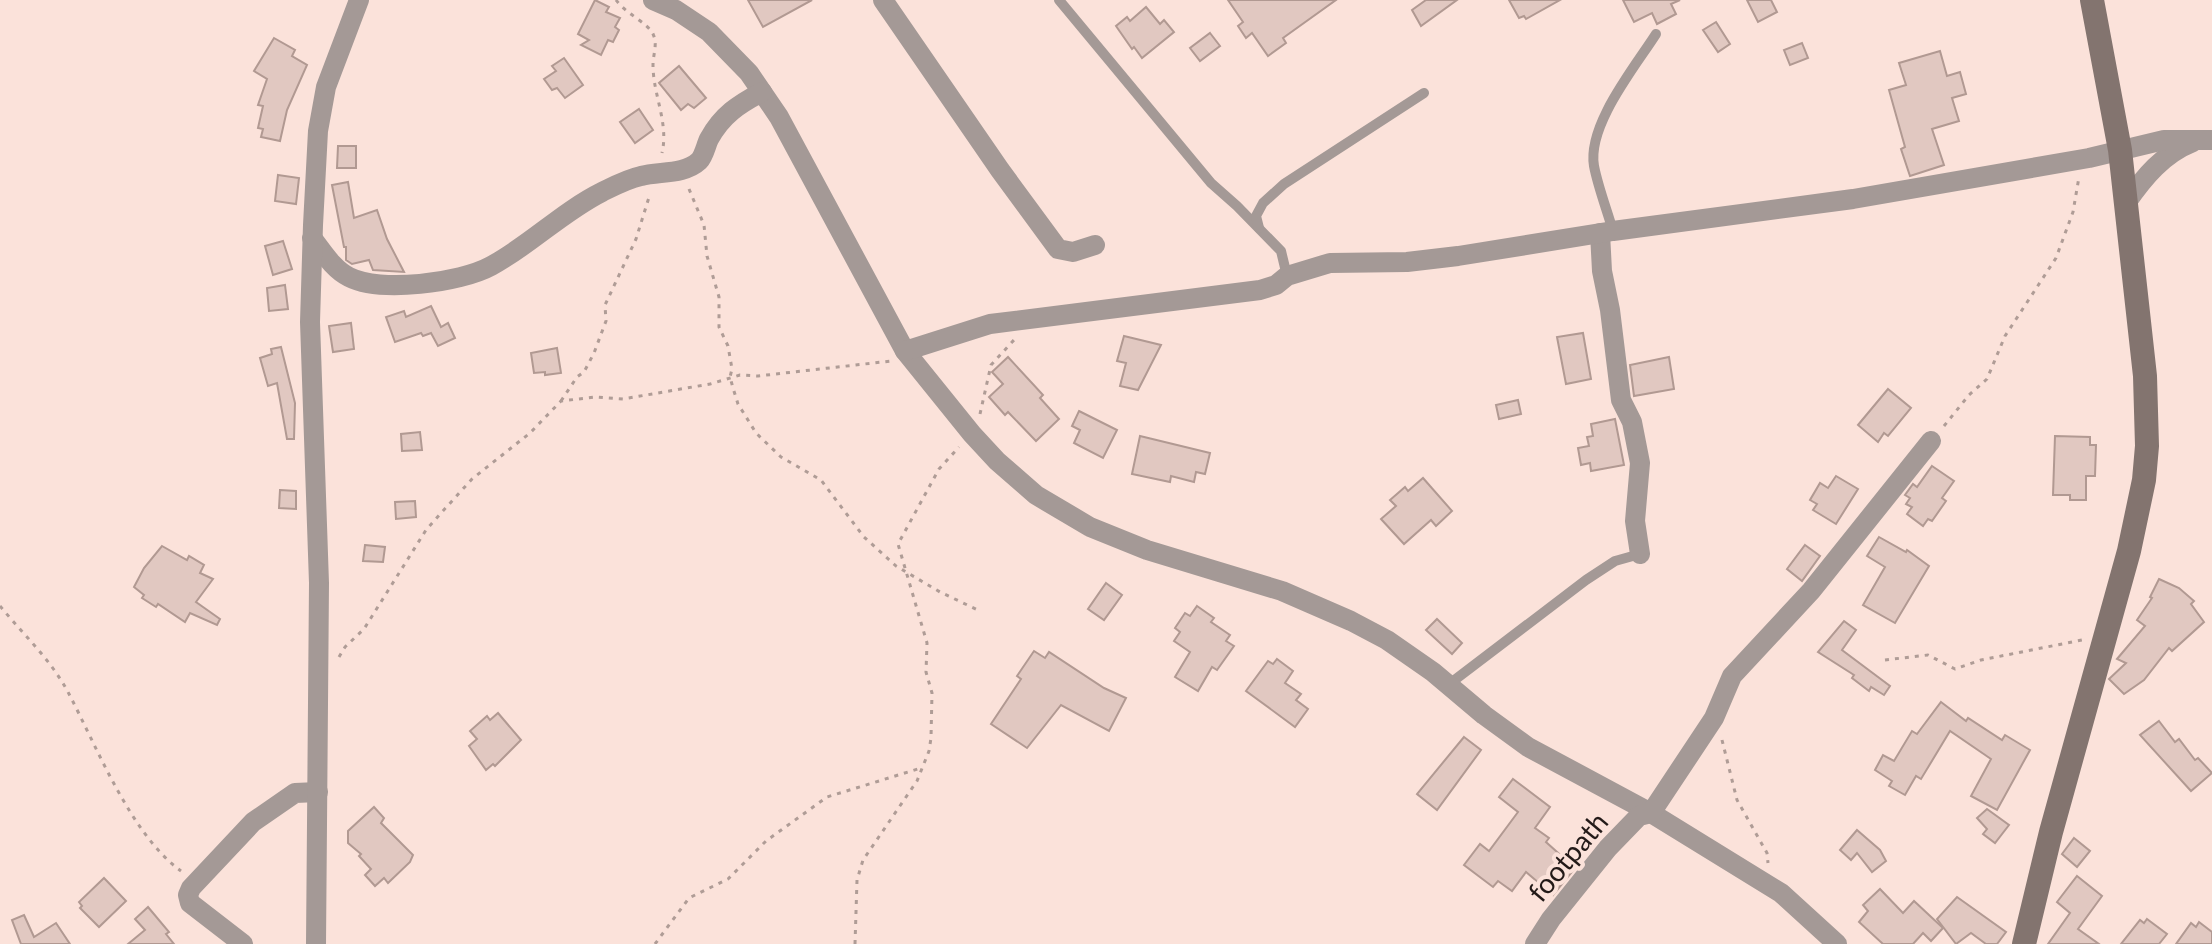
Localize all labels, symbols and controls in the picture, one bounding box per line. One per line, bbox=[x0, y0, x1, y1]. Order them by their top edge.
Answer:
street label: footpath bbox=[1520, 805, 1614, 908]

